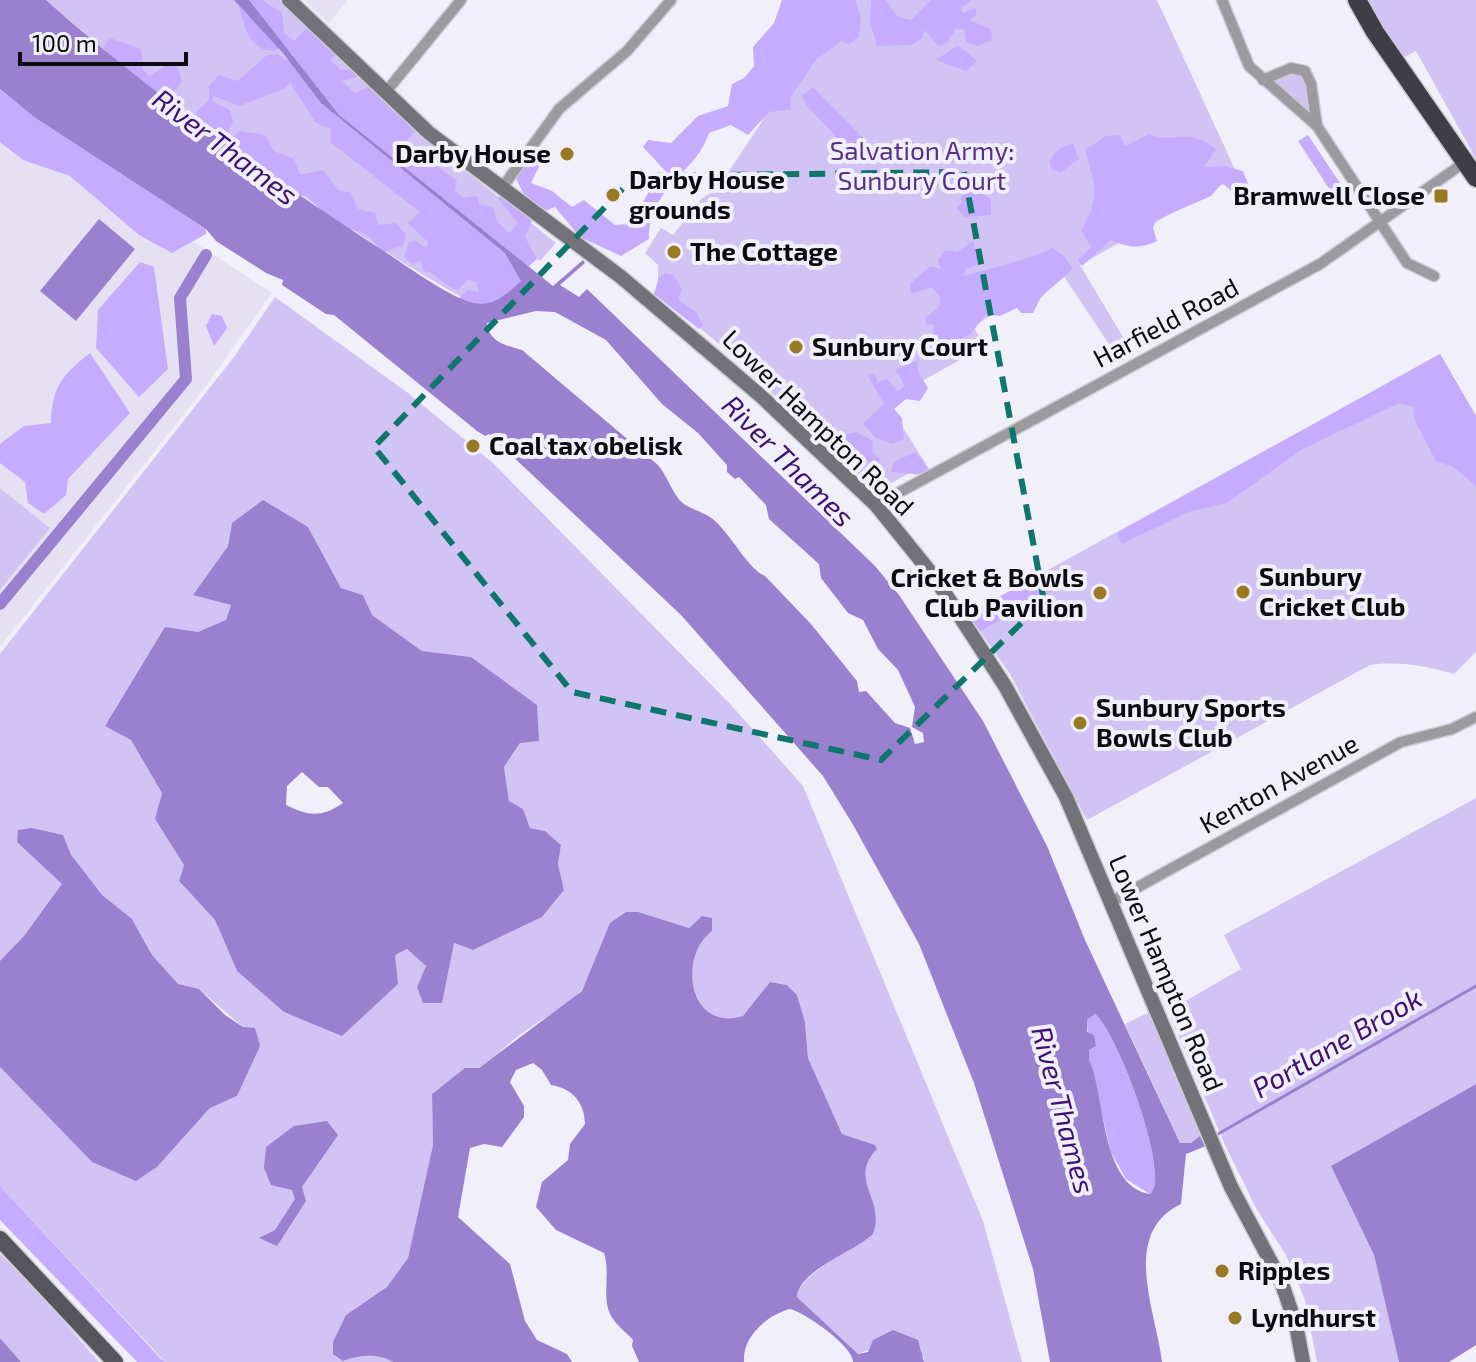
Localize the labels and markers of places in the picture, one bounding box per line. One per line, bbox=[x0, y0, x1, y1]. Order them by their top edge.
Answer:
place label: Darby House bbox=[395, 137, 551, 169]
marker: Darby House bbox=[558, 145, 576, 163]
place label: Darby House grounds bbox=[629, 163, 785, 224]
place label: Bramwell Close bbox=[1233, 179, 1425, 210]
marker: Darby House grounds bbox=[604, 186, 622, 204]
marker: Bramwell Close bbox=[1432, 187, 1450, 205]
place label: The Cottage bbox=[690, 235, 838, 266]
marker: The Cottage bbox=[665, 243, 683, 261]
place label: Sunbury Court bbox=[812, 330, 988, 362]
marker: Sunbury Court bbox=[787, 338, 805, 356]
place label: Coal tax obelisk bbox=[489, 429, 683, 460]
marker: Coal tax obelisk bbox=[464, 437, 482, 455]
place label: Sunbury Cricket Club bbox=[1259, 560, 1405, 621]
place label: Cricket & Bowls Club Pavilion bbox=[890, 561, 1084, 622]
marker: Sunbury Cricket Club bbox=[1234, 583, 1252, 601]
marker: Cricket & Bowls Club Pavilion bbox=[1091, 584, 1109, 602]
place label: Sunbury Sports Bowls Club bbox=[1096, 691, 1286, 752]
marker: Sunbury Sports Bowls Club bbox=[1071, 714, 1089, 732]
place label: Ripples bbox=[1238, 1254, 1330, 1285]
marker: Ripples bbox=[1213, 1262, 1231, 1280]
place label: Lyndhurst bbox=[1251, 1301, 1376, 1333]
marker: Lyndhurst bbox=[1226, 1309, 1244, 1327]

